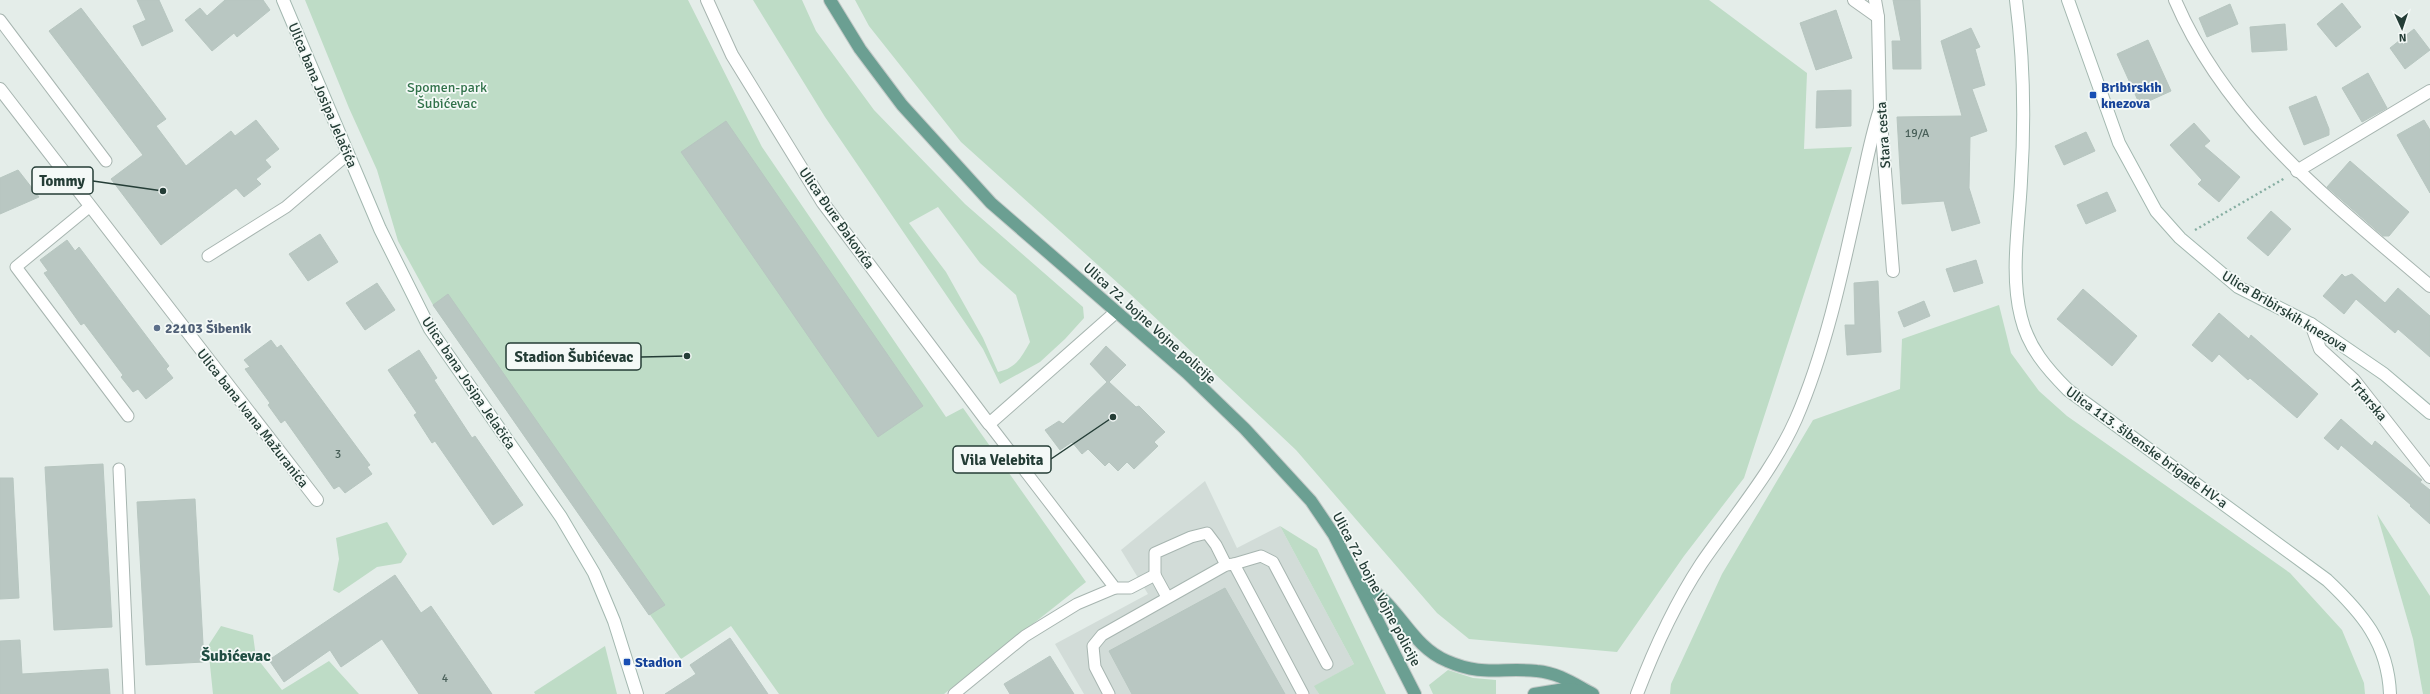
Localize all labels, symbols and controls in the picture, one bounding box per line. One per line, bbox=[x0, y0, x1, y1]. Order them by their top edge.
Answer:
north arrow bbox=[2382, 8, 2422, 48]
street label: Ulica bana Josipa Jelačića bbox=[284, 20, 361, 170]
text: N bbox=[2398, 31, 2407, 44]
park label: Spomen-park Šubićevac bbox=[407, 79, 487, 112]
place label: Bribirskih knezova bbox=[2101, 79, 2162, 112]
marker: Bribirskih knezova bbox=[2088, 90, 2098, 100]
street label: Stara cesta bbox=[1873, 101, 1894, 169]
house number: 19/A bbox=[1905, 126, 1930, 141]
street label: Ulica Đure Đakovića bbox=[795, 164, 878, 272]
callout: Tommy bbox=[32, 167, 93, 194]
text: Tommy bbox=[39, 172, 85, 190]
street label: Ulica 72. bojne Vojne policije bbox=[1080, 259, 1219, 387]
street label: Ulica Bribirskih knezova bbox=[2219, 267, 2351, 356]
street label: Ulica bana Josipa Jelačića bbox=[418, 314, 519, 453]
place label: 22103 Šibenik bbox=[165, 320, 252, 337]
marker: 22103 Šibenik bbox=[152, 323, 162, 333]
callout: Stadion Šubićevac bbox=[506, 343, 641, 370]
street label: Ulica bana Ivana Mažuranića bbox=[193, 346, 312, 491]
text: Stadion Šubićevac bbox=[515, 347, 633, 366]
street label: Trtarska bbox=[2346, 376, 2391, 425]
street label: Ulica 113. šibenske brigade HV-a bbox=[2062, 383, 2231, 512]
callout: Vila Velebita bbox=[953, 446, 1051, 473]
house number: 3 bbox=[335, 447, 341, 462]
text: Vila Velebita bbox=[961, 451, 1044, 469]
street label: Ulica 72. bojne Vojne policije bbox=[1329, 509, 1425, 669]
district label: Šubićevac bbox=[201, 646, 271, 666]
place label: Stadion bbox=[635, 654, 682, 671]
marker: Stadion bbox=[622, 657, 632, 667]
house number: 4 bbox=[442, 671, 449, 686]

